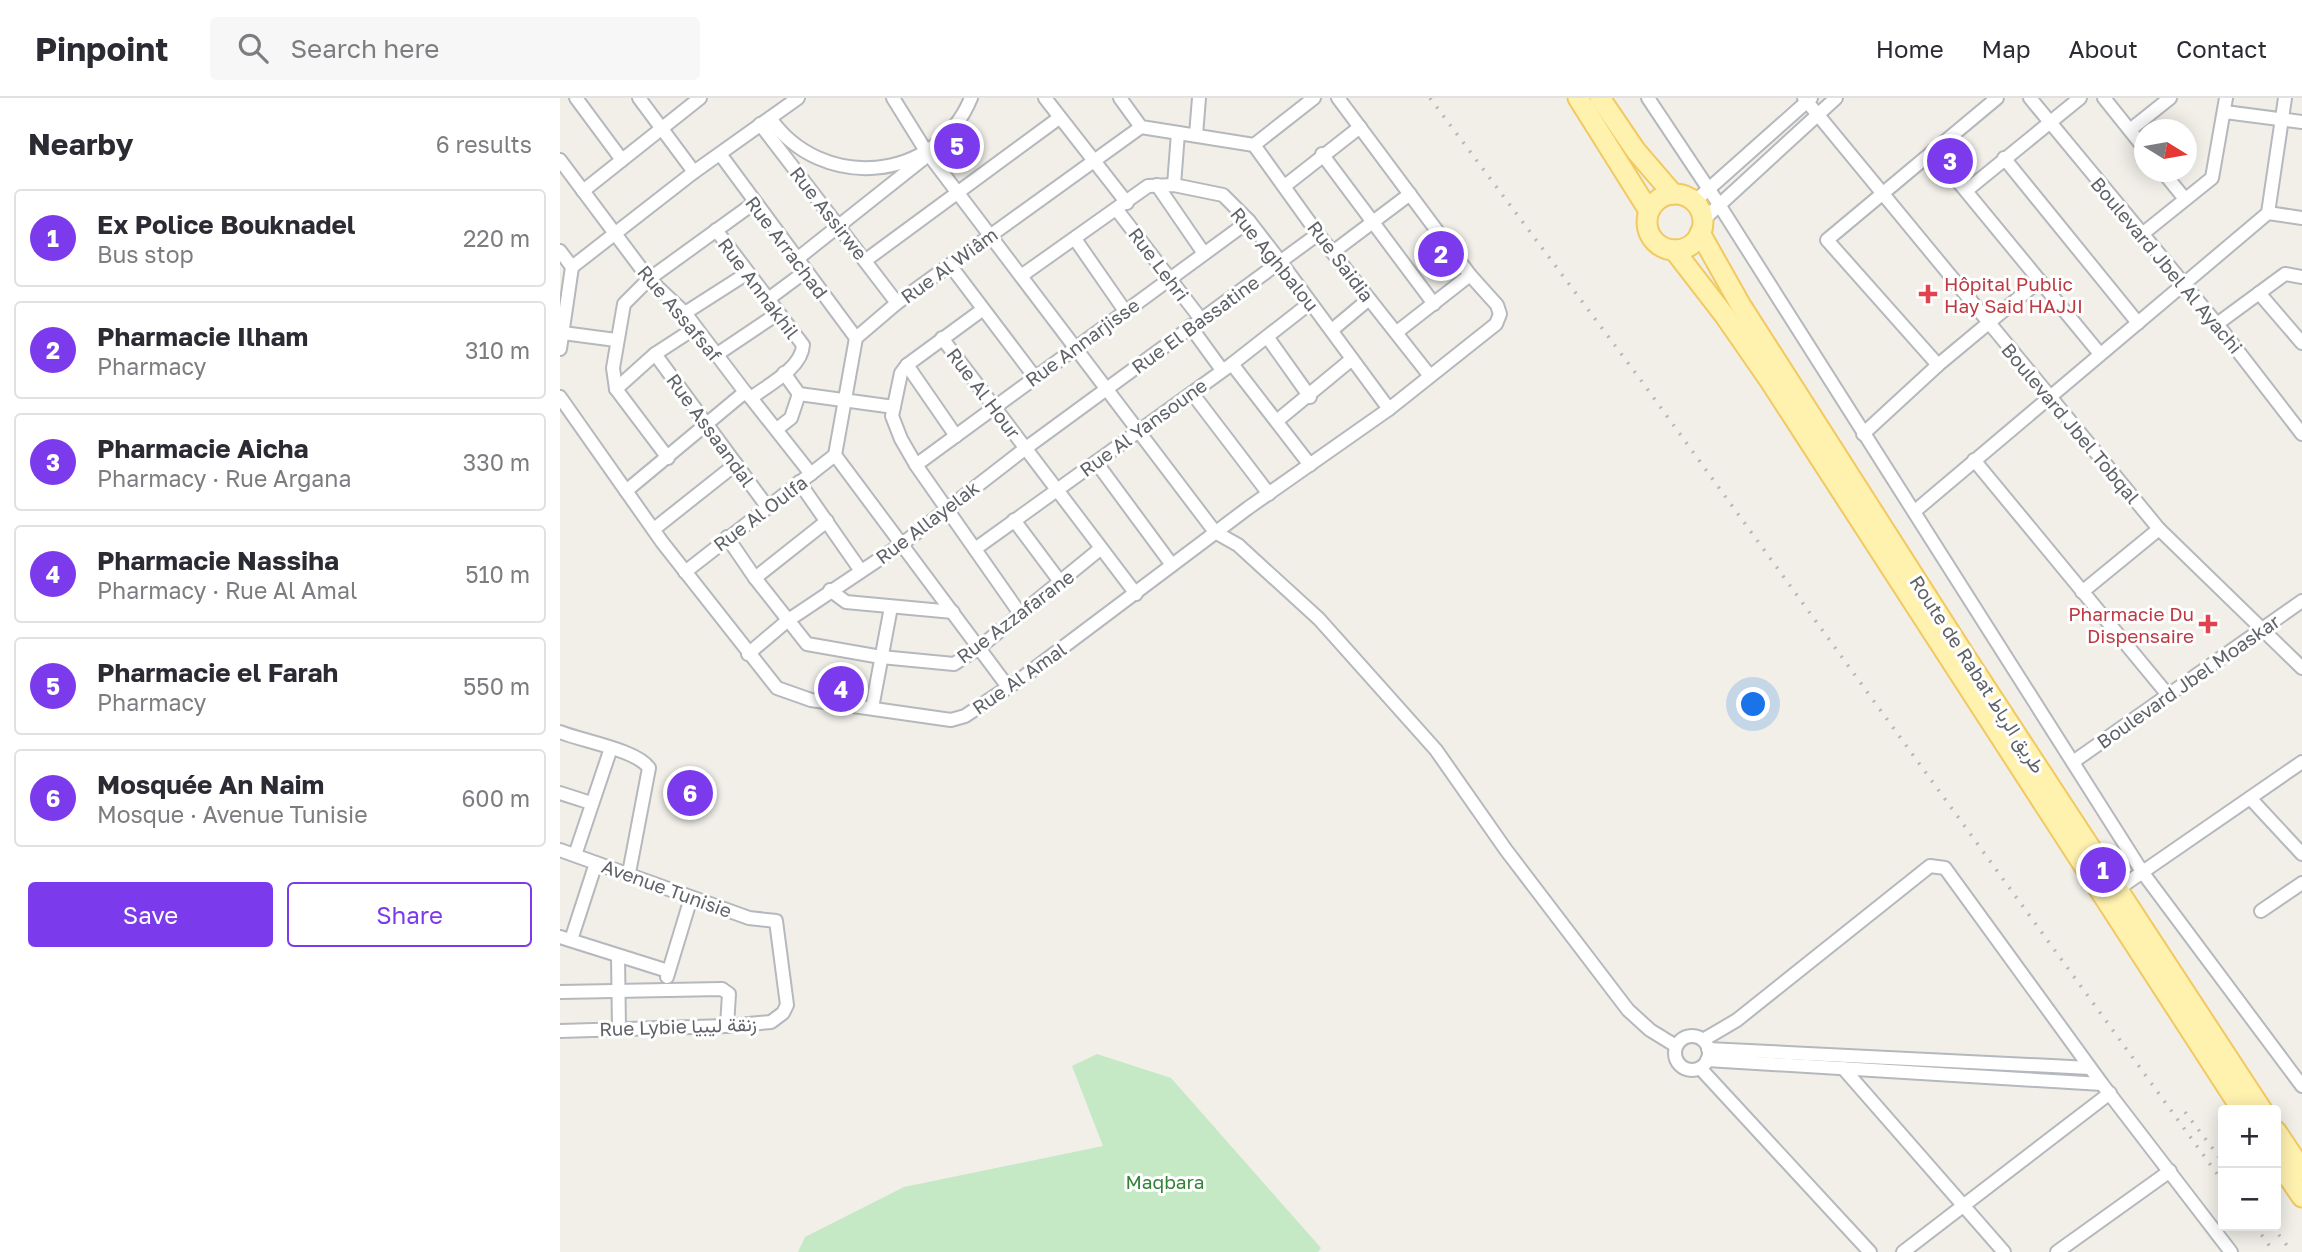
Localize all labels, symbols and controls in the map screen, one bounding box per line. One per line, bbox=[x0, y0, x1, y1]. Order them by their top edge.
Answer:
search box bbox=[210, 17, 700, 80]
text: Pinpoint bbox=[35, 29, 168, 68]
icon: search bbox=[234, 29, 272, 67]
text: Search here bbox=[290, 33, 439, 64]
text: Home bbox=[1876, 34, 1944, 63]
text: Map bbox=[1982, 34, 2031, 63]
text: About bbox=[2069, 34, 2138, 63]
text: Contact bbox=[2176, 34, 2267, 63]
north arrow bbox=[2134, 119, 2197, 182]
pin: 5 bbox=[934, 120, 980, 172]
text: Nearby bbox=[28, 126, 133, 162]
text: 6 results bbox=[436, 130, 532, 158]
pin: 3 bbox=[1927, 135, 1973, 187]
street label: Rue Assirwe bbox=[786, 162, 872, 264]
street label: Boulevard Jbel Al Ayachi bbox=[2086, 172, 2248, 358]
street label: Rue Arrachad bbox=[741, 191, 833, 303]
street label: Rue Aghbalou bbox=[1226, 202, 1324, 316]
text: Ex Police Bouknadel bbox=[97, 209, 356, 240]
street label: Rue Saidia bbox=[1303, 216, 1379, 306]
street label: Rue Al Wiâm bbox=[896, 222, 1002, 308]
street label: Rue Lehri bbox=[1124, 223, 1194, 305]
text: 1 bbox=[47, 224, 59, 252]
text: 220 m bbox=[463, 224, 530, 252]
pin: 2 bbox=[1418, 228, 1464, 280]
street label: Rue Annakhil bbox=[714, 233, 804, 343]
text: Bus stop bbox=[97, 240, 194, 268]
street label: Rue Assafsaf bbox=[633, 260, 727, 366]
street label: Rue El Bassatine bbox=[1127, 270, 1263, 378]
place label: Hôpital Public Hay Said HAJJI bbox=[1944, 272, 2083, 317]
marker: Hôpital Public Hay Said HAJJI bbox=[1918, 284, 1938, 304]
street label: Rue Annarjisse bbox=[1020, 293, 1144, 391]
text: Pharmacie Ilham bbox=[97, 321, 308, 352]
text: 2 bbox=[46, 336, 60, 364]
text: 310 m bbox=[465, 336, 530, 364]
street label: Boulevard Jbel Tobqal bbox=[1997, 338, 2145, 508]
street label: Rue Al Hour bbox=[942, 343, 1026, 443]
text: Pharmacy bbox=[97, 352, 206, 380]
street label: Rue Assaandal bbox=[662, 369, 760, 491]
street label: Rue Al Yansoune bbox=[1075, 373, 1211, 481]
text: Pharmacie Aicha bbox=[97, 433, 308, 464]
text: 3 bbox=[46, 448, 60, 476]
text: 330 m bbox=[463, 448, 530, 476]
text: Pharmacy · Rue Argana bbox=[97, 464, 352, 492]
street label: Rue Al Oulfa bbox=[709, 470, 811, 556]
street label: Rue Allayelak bbox=[871, 475, 983, 568]
text: Pharmacie Nassiha bbox=[97, 545, 339, 576]
text: 4 bbox=[46, 560, 60, 588]
text: 510 m bbox=[465, 560, 530, 588]
street label: Rue Azzafarane bbox=[952, 564, 1078, 668]
street label: Route de Rabat طريق الرباط bbox=[1905, 571, 2051, 778]
text: Pharmacy · Rue Al Amal bbox=[97, 576, 357, 604]
place label: Pharmacie Du Dispensaire bbox=[2068, 602, 2194, 647]
street label: Boulevard Jbel Moaskar bbox=[2092, 609, 2284, 753]
marker: Pharmacie Du Dispensaire bbox=[2200, 616, 2216, 632]
street label: Rue Al Amal bbox=[968, 637, 1070, 719]
text: Pharmacie el Farah bbox=[97, 657, 338, 688]
pin: 4 bbox=[818, 663, 864, 715]
text: 5 bbox=[46, 672, 60, 700]
text: 550 m bbox=[463, 672, 530, 700]
your location bbox=[1736, 687, 1770, 721]
text: Pharmacy bbox=[97, 688, 206, 716]
pin: 6 bbox=[667, 767, 713, 819]
text: Mosquée An Naim bbox=[97, 769, 324, 800]
text: 6 bbox=[46, 784, 60, 812]
text: 600 m bbox=[461, 784, 530, 812]
text: Mosque · Avenue Tunisie bbox=[97, 800, 368, 828]
pin: 1 bbox=[2080, 844, 2126, 896]
street label: Avenue Tunisie bbox=[599, 854, 735, 922]
button: Save bbox=[28, 882, 273, 947]
button: Share bbox=[287, 882, 532, 947]
street label: Rue Lybie زنقة ليبيا bbox=[599, 1012, 757, 1041]
map controls bbox=[2218, 1105, 2281, 1231]
button: + bbox=[2218, 1105, 2281, 1168]
button: − bbox=[2218, 1168, 2281, 1231]
park label: Maqbara bbox=[1125, 1170, 1205, 1193]

